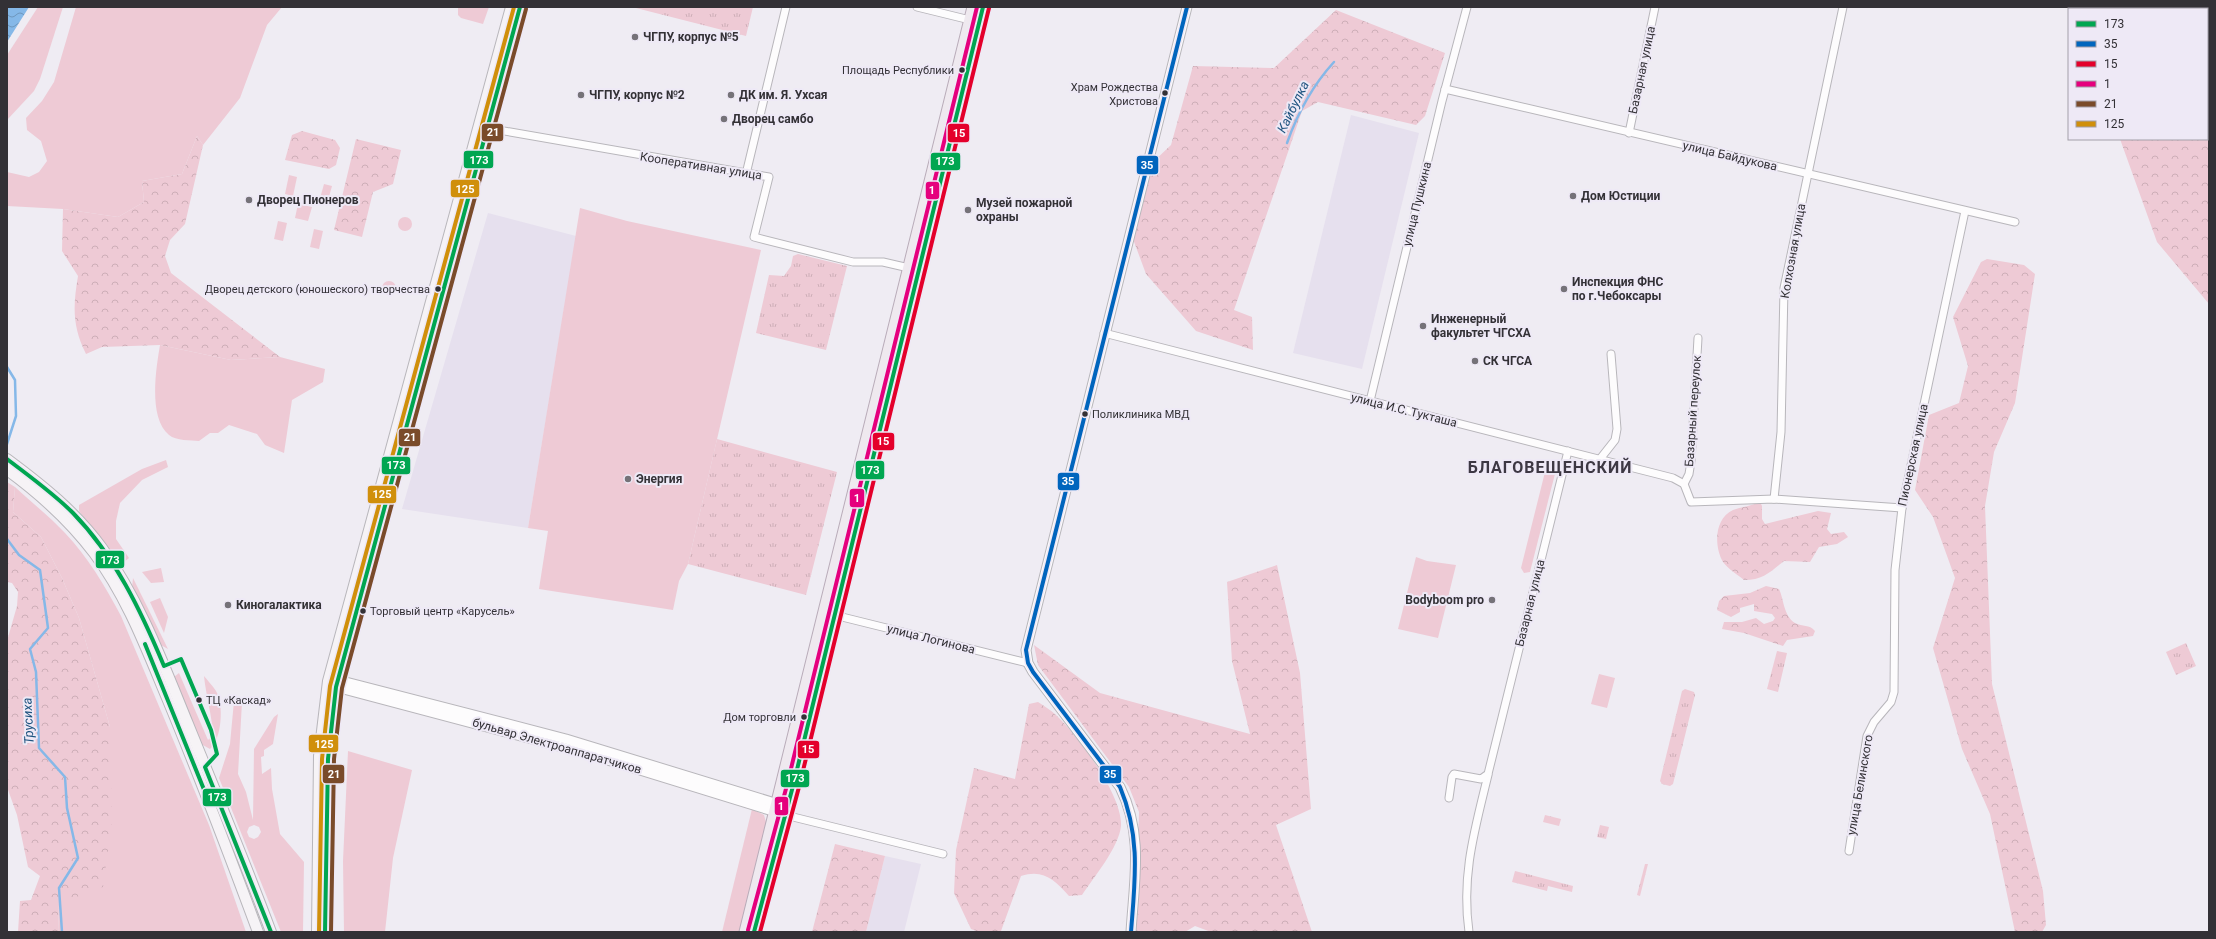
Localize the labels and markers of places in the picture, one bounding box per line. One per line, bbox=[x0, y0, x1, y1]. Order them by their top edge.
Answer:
place label: ЧГПУ, корпус №5 bbox=[643, 30, 739, 44]
marker: ЧГПУ, корпус №5 bbox=[630, 32, 640, 42]
place label: Площадь Республики bbox=[842, 64, 954, 77]
marker: Площадь Республики bbox=[957, 65, 967, 75]
place label: Храм Рождества Христова bbox=[1071, 81, 1158, 108]
place label: ЧГПУ, корпус №2 bbox=[589, 88, 685, 102]
place label: ДК им. Я. Ухсая bbox=[739, 88, 828, 102]
marker: Храм Рождества Христова bbox=[1160, 88, 1170, 98]
marker: ЧГПУ, корпус №2 bbox=[576, 90, 586, 100]
marker: ДК им. Я. Ухсая bbox=[726, 90, 736, 100]
place label: Дворец самбо bbox=[732, 112, 814, 126]
marker: Дворец самбо bbox=[719, 114, 729, 124]
place label: Дом Юстиции bbox=[1581, 189, 1660, 203]
marker: Дом Юстиции bbox=[1568, 191, 1578, 201]
place label: Дворец Пионеров bbox=[257, 193, 359, 207]
marker: Дворец Пионеров bbox=[244, 195, 254, 205]
place label: Музей пожарной охраны bbox=[976, 196, 1072, 224]
marker: Музей пожарной охраны bbox=[963, 205, 973, 215]
place label: Инспекция ФНС по г.Чебоксары bbox=[1572, 275, 1664, 303]
place label: Дворец детского (юношеского) творчества bbox=[205, 283, 430, 296]
marker: Дворец детского (юношеского) творчества bbox=[433, 284, 443, 294]
marker: Инспекция ФНС по г.Чебоксары bbox=[1559, 284, 1569, 294]
place label: Инженерный факультет ЧГСХА bbox=[1431, 312, 1532, 340]
marker: Инженерный факультет ЧГСХА bbox=[1418, 321, 1428, 331]
place label: СК ЧГСА bbox=[1483, 354, 1533, 368]
marker: СК ЧГСА bbox=[1470, 356, 1480, 366]
place label: Поликлиника МВД bbox=[1092, 408, 1189, 421]
marker: Поликлиника МВД bbox=[1080, 409, 1090, 419]
place label: Энергия bbox=[636, 472, 682, 486]
marker: Энергия bbox=[623, 474, 633, 484]
place label: Bodyboom pro bbox=[1405, 593, 1484, 607]
marker: Bodyboom pro bbox=[1487, 595, 1497, 605]
place label: Киногалактика bbox=[236, 598, 322, 612]
marker: Киногалактика bbox=[223, 600, 233, 610]
place label: Торговый центр «Карусель» bbox=[370, 605, 515, 618]
marker: Торговый центр «Карусель» bbox=[358, 606, 368, 616]
place label: ТЦ «Каскад» bbox=[206, 694, 271, 707]
marker: ТЦ «Каскад» bbox=[194, 695, 204, 705]
place label: Дом торговли bbox=[723, 711, 796, 724]
marker: Дом торговли bbox=[799, 712, 809, 722]

